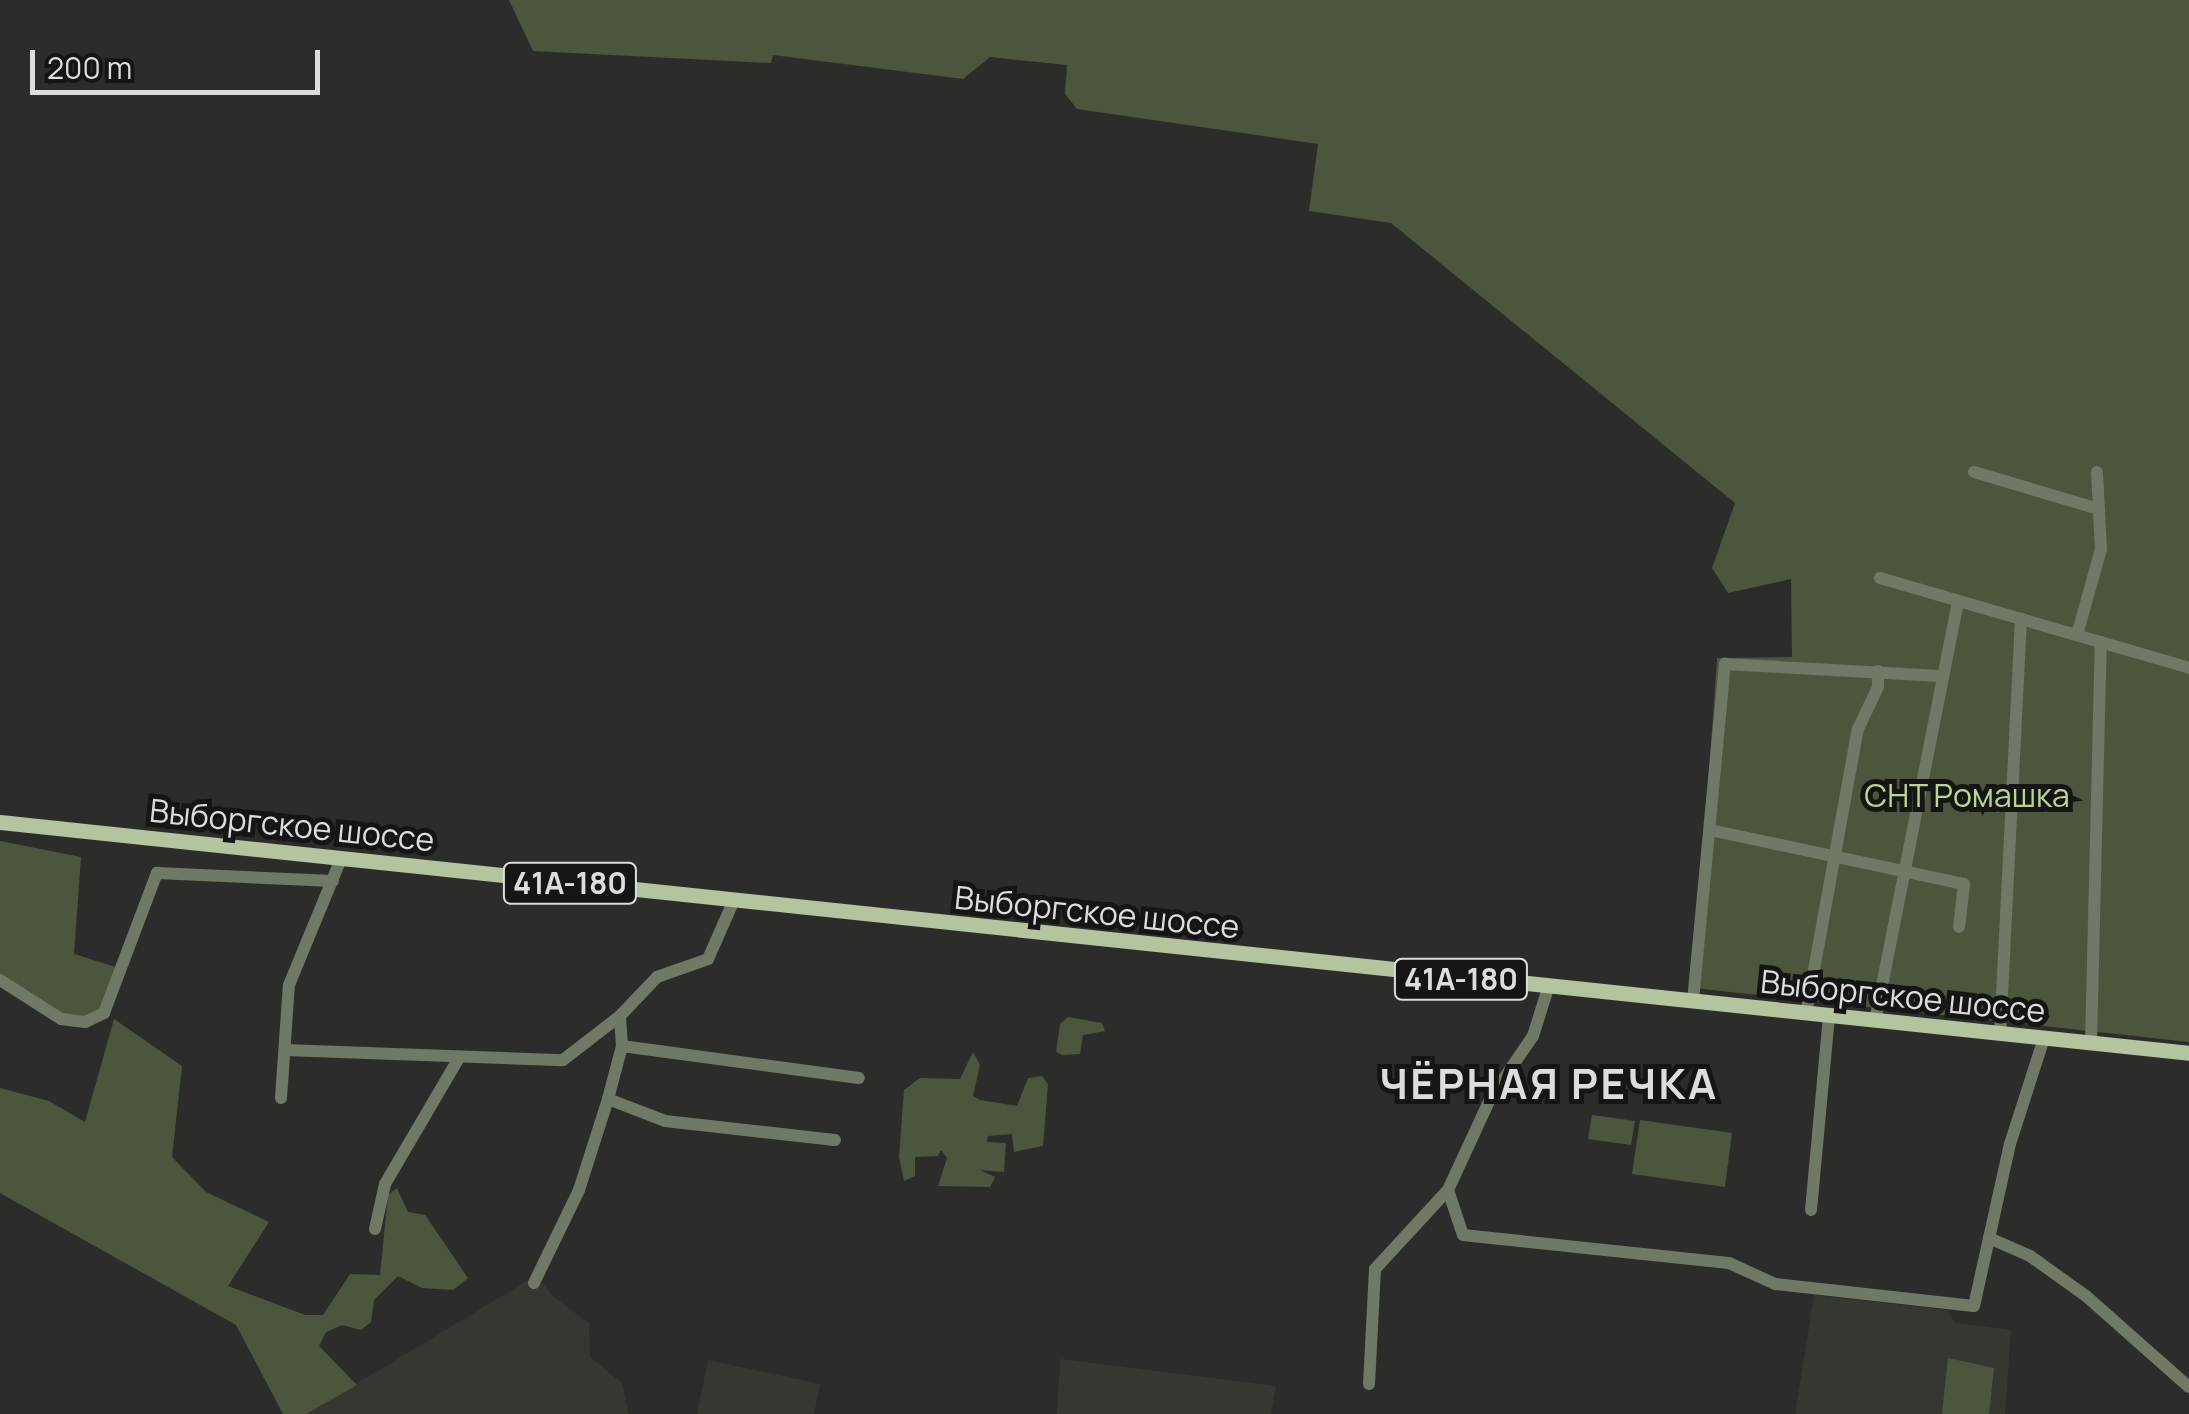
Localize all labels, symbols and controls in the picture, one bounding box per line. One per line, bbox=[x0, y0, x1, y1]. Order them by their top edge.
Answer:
scale bar bbox=[35, 30, 325, 92]
text: 200 m bbox=[47, 47, 132, 88]
park label: СНТ Ромашка bbox=[1864, 776, 2070, 814]
street label: Выборгское шоссе bbox=[148, 791, 436, 859]
road number: 41А-180 bbox=[502, 858, 638, 908]
street label: Выборгское шоссе bbox=[953, 878, 1241, 946]
road number: 41А-180 bbox=[1394, 954, 1528, 1004]
street label: Выборгское шоссе bbox=[1759, 962, 2047, 1030]
district label: ЧЁРНАЯ РЕЧКА bbox=[1379, 1058, 1719, 1108]

